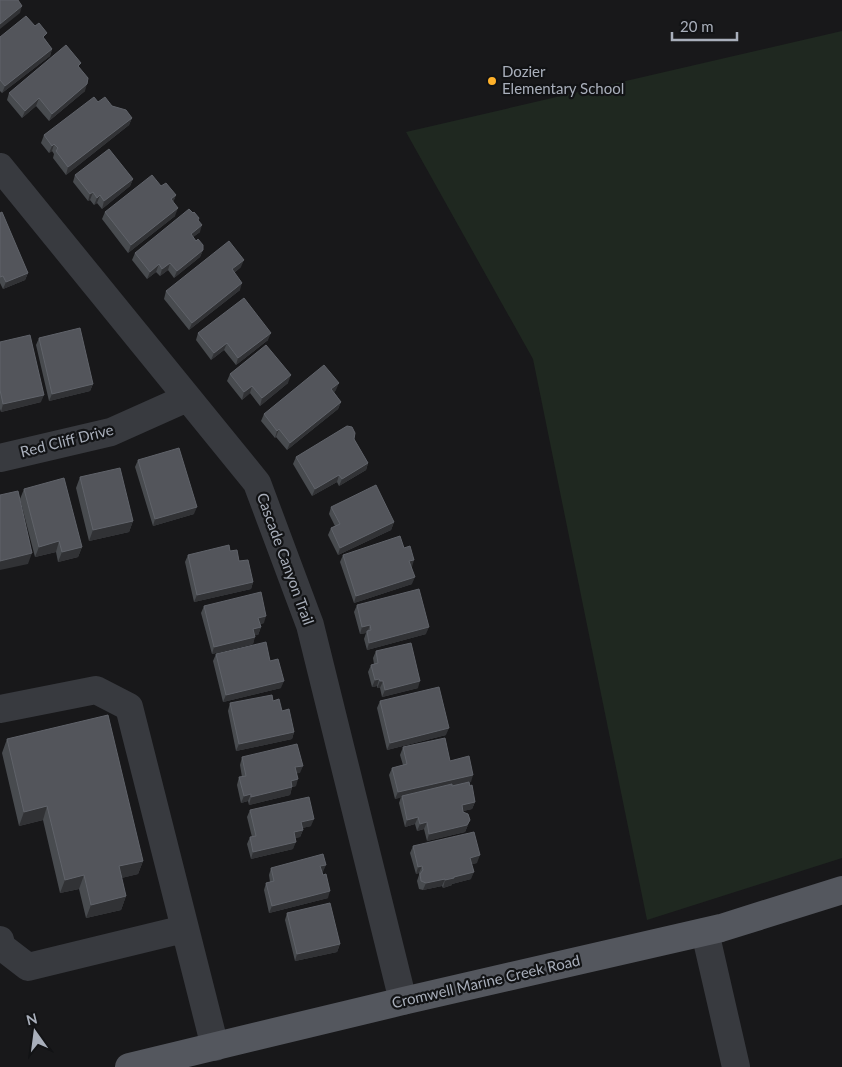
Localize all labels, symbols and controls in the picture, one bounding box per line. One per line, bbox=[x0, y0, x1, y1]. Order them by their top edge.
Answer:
scale bar bbox=[672, 10, 737, 42]
text: 20 m bbox=[680, 17, 714, 35]
place label: Dozier Elementary School bbox=[502, 62, 624, 97]
marker: Dozier Elementary School bbox=[486, 75, 498, 87]
street label: Red Cliff Drive bbox=[18, 420, 115, 460]
street label: Cascade Canyon Trail bbox=[254, 490, 318, 627]
street label: Cromwell Marine Creek Road bbox=[390, 951, 582, 1011]
north arrow bbox=[10, 1007, 60, 1057]
text: N bbox=[24, 1009, 39, 1028]

